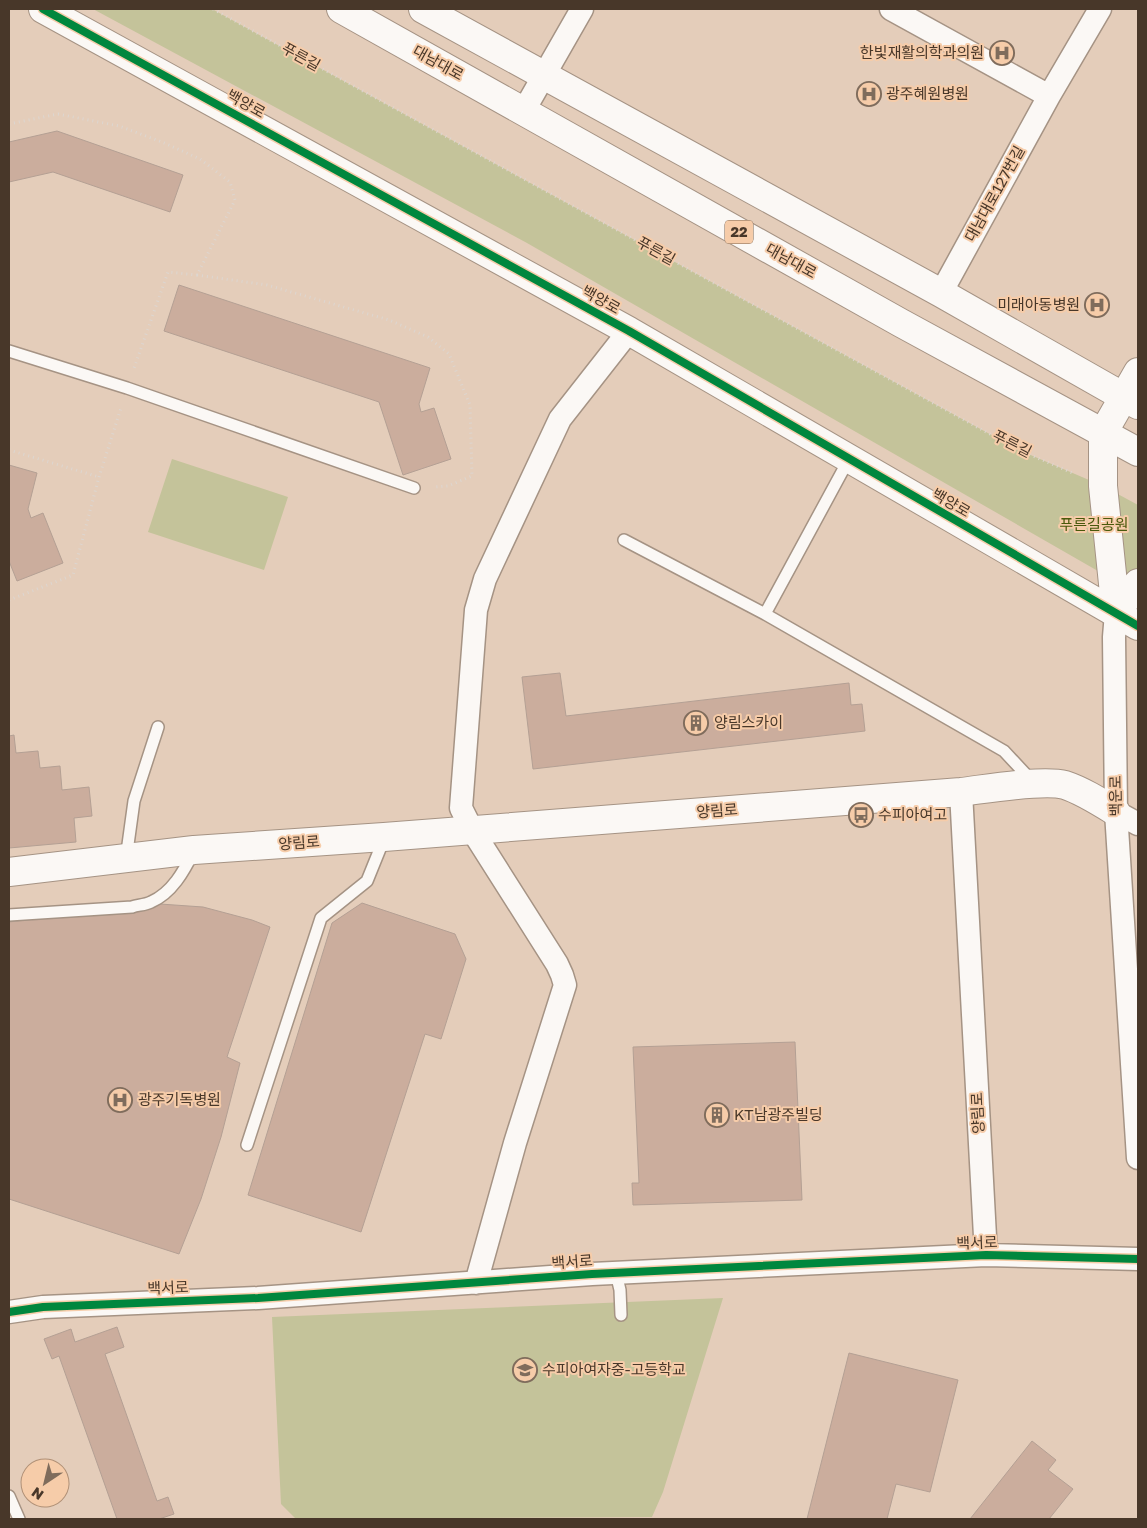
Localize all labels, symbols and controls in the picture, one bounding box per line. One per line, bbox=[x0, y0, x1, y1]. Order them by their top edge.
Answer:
street label: 푸른길 bbox=[279, 38, 324, 74]
hospital icon: 한빛재활의학과의원 bbox=[989, 40, 1015, 66]
street label: 대남대로 bbox=[410, 41, 467, 83]
place label: 한빛재활의학과의원 bbox=[860, 43, 984, 61]
hospital icon: 광주혜원병원 bbox=[856, 81, 882, 107]
place label: 광주혜원병원 bbox=[886, 84, 969, 102]
street label: 백양로 bbox=[224, 85, 269, 121]
street label: 대남대로127번길 bbox=[960, 142, 1028, 245]
road number: 22 bbox=[725, 220, 753, 243]
street label: 푸른길 bbox=[634, 232, 679, 268]
street label: 대남대로 bbox=[763, 239, 820, 281]
street label: 백양로 bbox=[579, 281, 624, 317]
hospital icon: 미래아동병원 bbox=[1084, 292, 1110, 318]
place label: 미래아동병원 bbox=[997, 295, 1080, 313]
street label: 푸른길 bbox=[990, 426, 1035, 461]
street label: 백양로 bbox=[929, 484, 974, 520]
park label: 푸른길공원 bbox=[1059, 515, 1129, 533]
building icon: 양림스카이 bbox=[683, 710, 709, 736]
place label: 양림스카이 bbox=[714, 713, 783, 731]
street label: 백운로 bbox=[1106, 775, 1124, 817]
street label: 양림로 bbox=[696, 800, 738, 820]
bus stop icon: 수피아여고 bbox=[848, 802, 874, 828]
place label: 수피아여고 bbox=[878, 805, 947, 823]
street label: 양림로 bbox=[278, 832, 320, 852]
hospital icon: 광주기독병원 bbox=[107, 1087, 133, 1113]
place label: 광주기독병원 bbox=[138, 1090, 221, 1108]
street label: 양림로 bbox=[967, 1092, 987, 1134]
building icon: KT남광주빌딩 bbox=[704, 1102, 730, 1128]
place label: KT남광주빌딩 bbox=[734, 1105, 823, 1123]
street label: 백서로 bbox=[956, 1232, 998, 1252]
street label: 백서로 bbox=[551, 1251, 593, 1271]
street label: 백서로 bbox=[147, 1277, 189, 1297]
school or university icon: 수피아여자중-고등학교 bbox=[512, 1357, 538, 1383]
place label: 수피아여자중-고등학교 bbox=[542, 1360, 686, 1378]
north arrow bbox=[20, 1458, 70, 1508]
text: N bbox=[28, 1484, 46, 1504]

